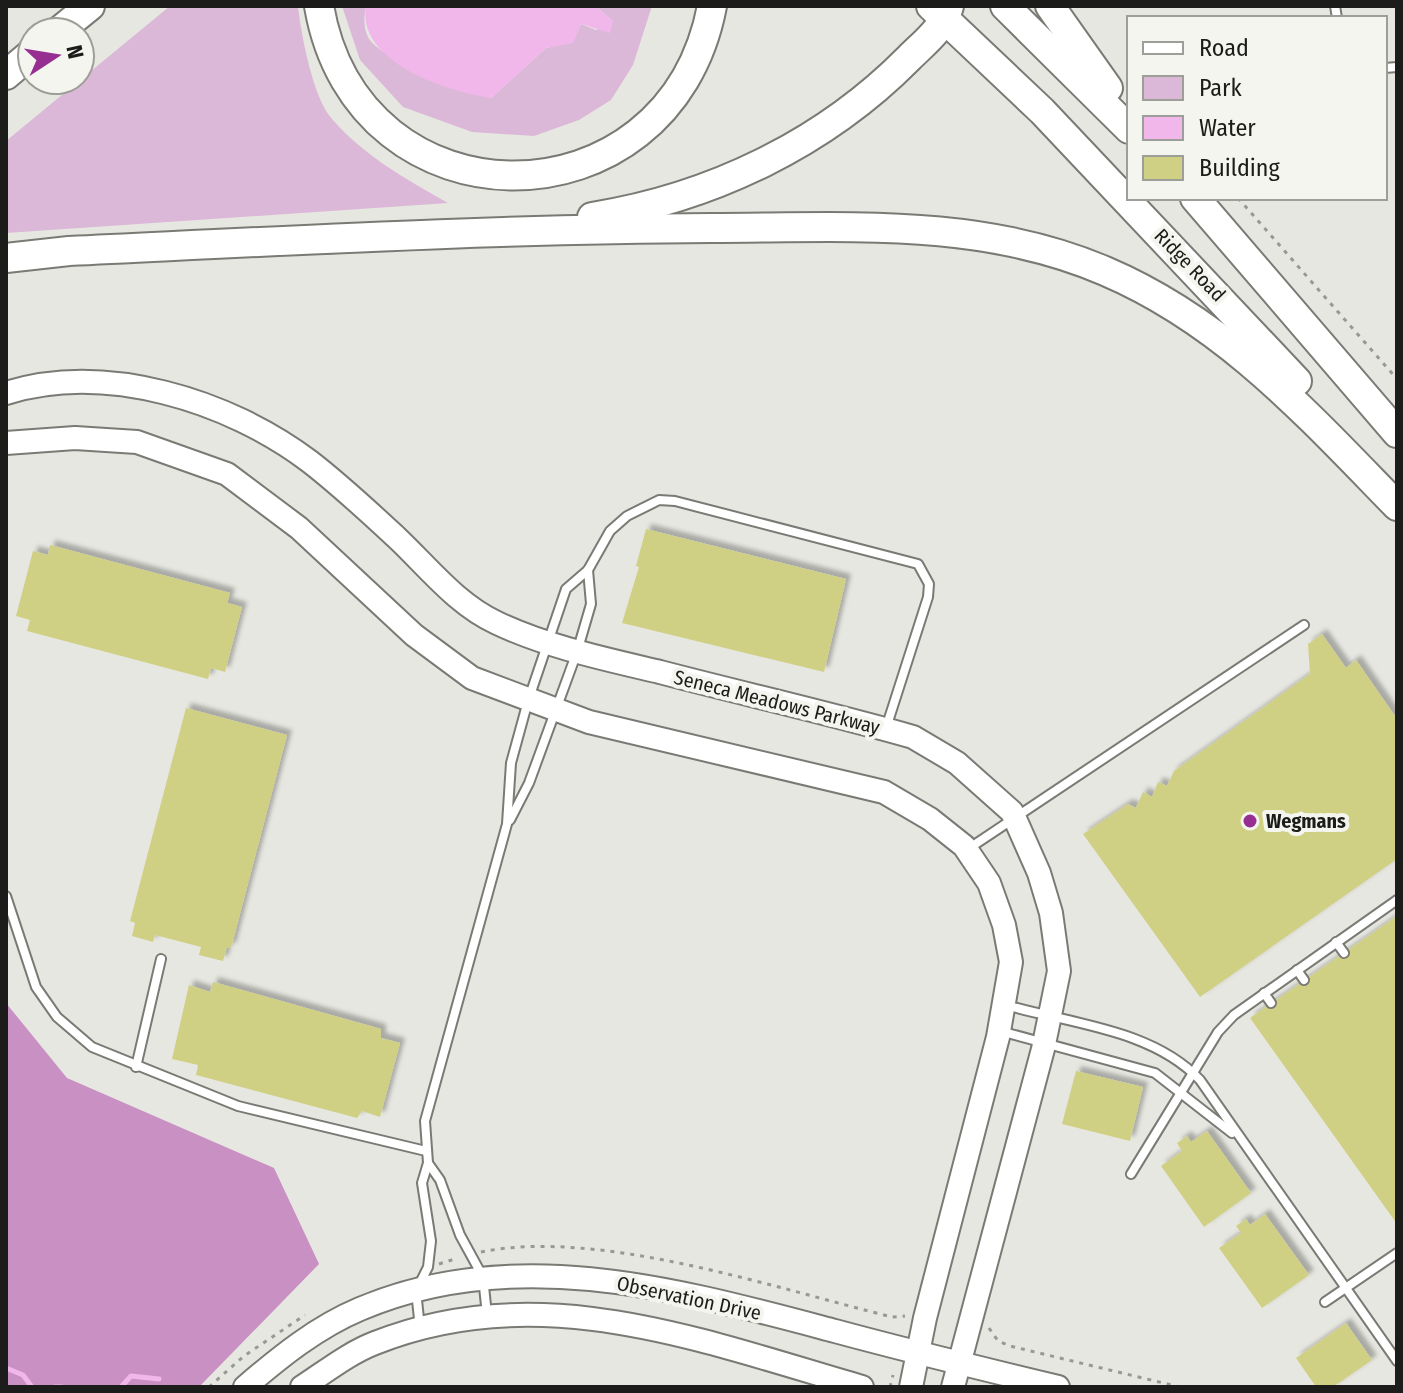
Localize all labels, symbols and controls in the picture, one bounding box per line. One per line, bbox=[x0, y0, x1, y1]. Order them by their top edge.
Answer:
north arrow bbox=[16, 16, 96, 96]
legend bbox=[1127, 16, 1387, 200]
text: Road bbox=[1199, 34, 1249, 62]
text: N bbox=[60, 43, 90, 61]
text: Park bbox=[1199, 74, 1242, 102]
text: Water bbox=[1199, 114, 1256, 142]
text: Building bbox=[1199, 154, 1281, 182]
street label: Ridge Road bbox=[1149, 224, 1231, 306]
street label: Seneca Meadows Parkway bbox=[672, 665, 882, 739]
place label: Wegmans bbox=[1266, 809, 1346, 833]
marker: Wegmans bbox=[1241, 812, 1259, 830]
street label: Observation Drive bbox=[615, 1271, 763, 1325]

